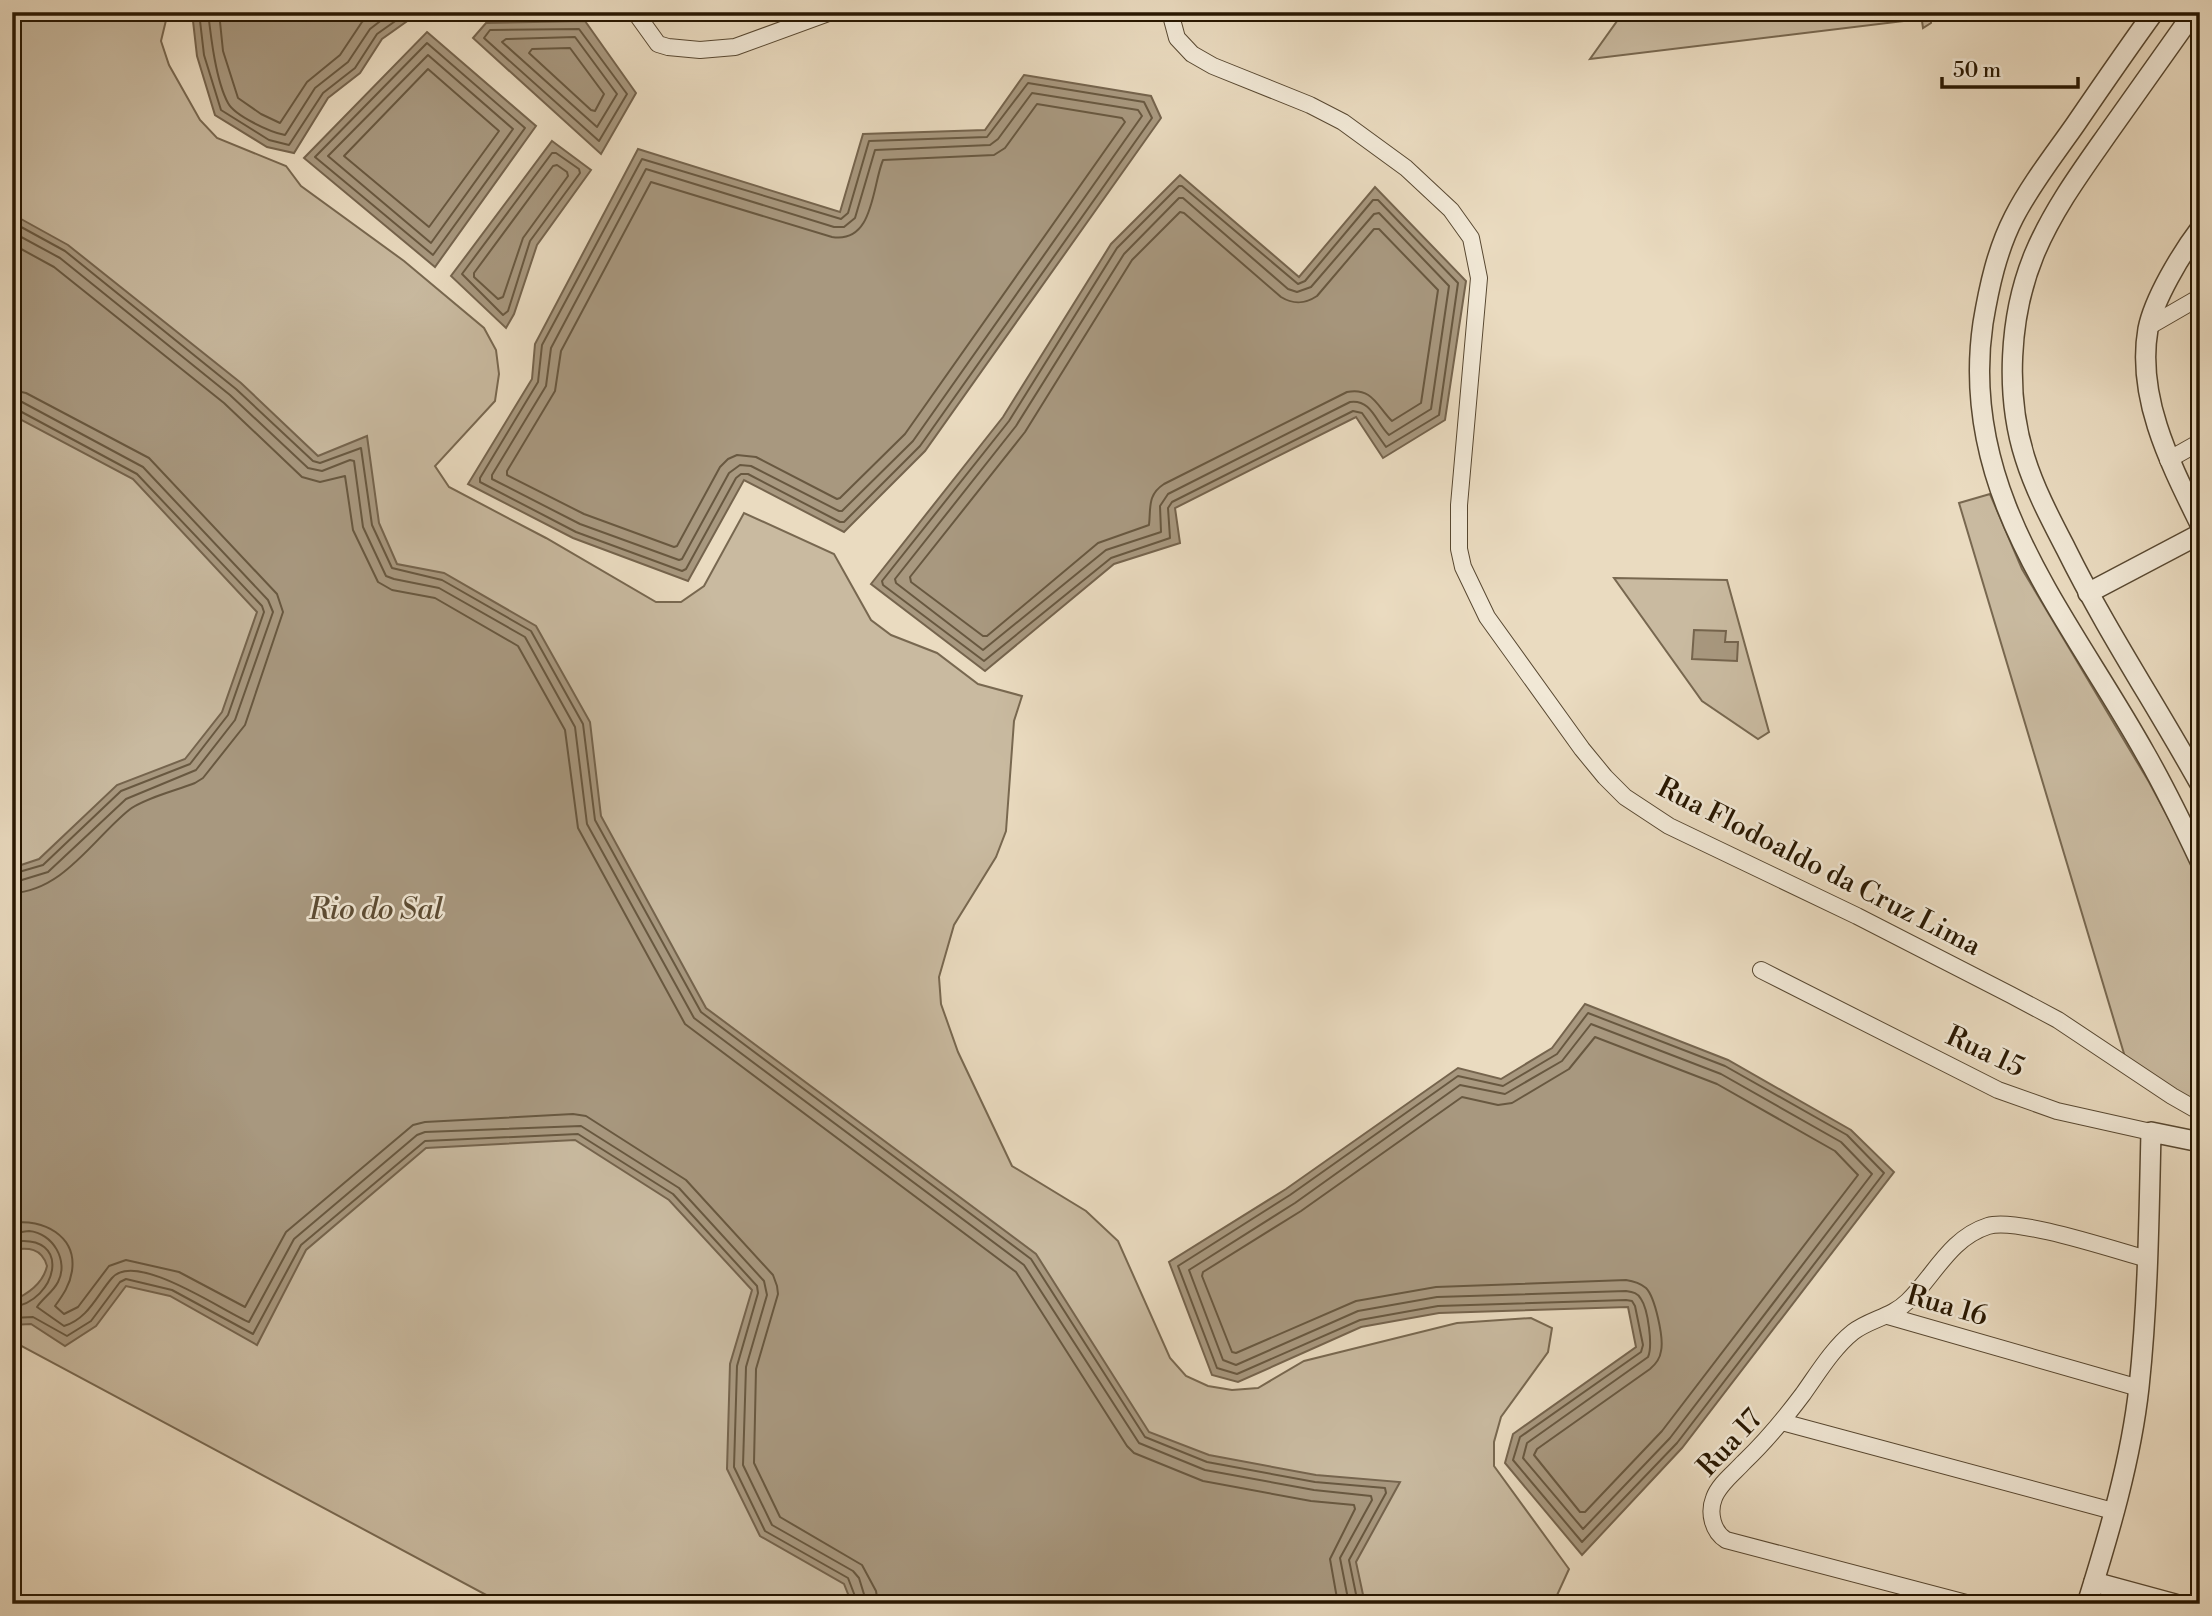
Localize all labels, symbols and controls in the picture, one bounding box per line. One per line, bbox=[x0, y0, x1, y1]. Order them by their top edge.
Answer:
scale bar bbox=[1942, 46, 2079, 90]
text: 50 m bbox=[1953, 58, 2001, 84]
street label: Rua Flodoaldo da Cruz Lima bbox=[1651, 770, 1988, 964]
water label: Rio do Sal bbox=[308, 891, 444, 929]
street label: Rua 15 bbox=[1940, 1019, 2030, 1085]
street label: Rua 16 bbox=[1902, 1278, 1992, 1334]
street label: Rua 17 bbox=[1690, 1402, 1770, 1484]

